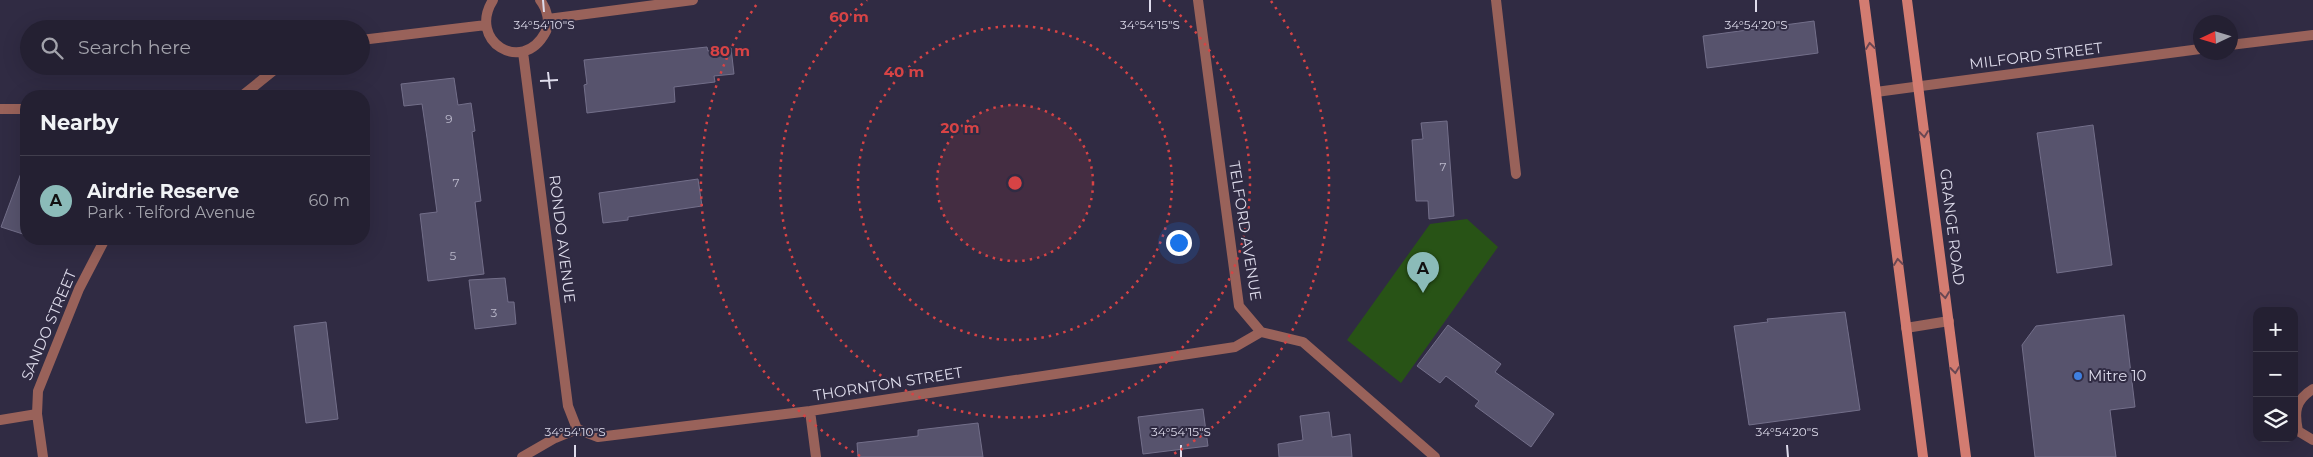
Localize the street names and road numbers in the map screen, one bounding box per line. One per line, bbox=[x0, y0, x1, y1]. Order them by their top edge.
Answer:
street label: MILFORD STREET bbox=[1968, 38, 2104, 73]
street label: TELFORD AVENUE bbox=[1225, 160, 1266, 302]
street label: GRANGE ROAD bbox=[1936, 168, 1969, 286]
street label: RONDO AVENUE bbox=[545, 174, 580, 304]
street label: SANDO STREET bbox=[17, 266, 81, 383]
street label: THORNTON STREET bbox=[812, 362, 964, 405]

